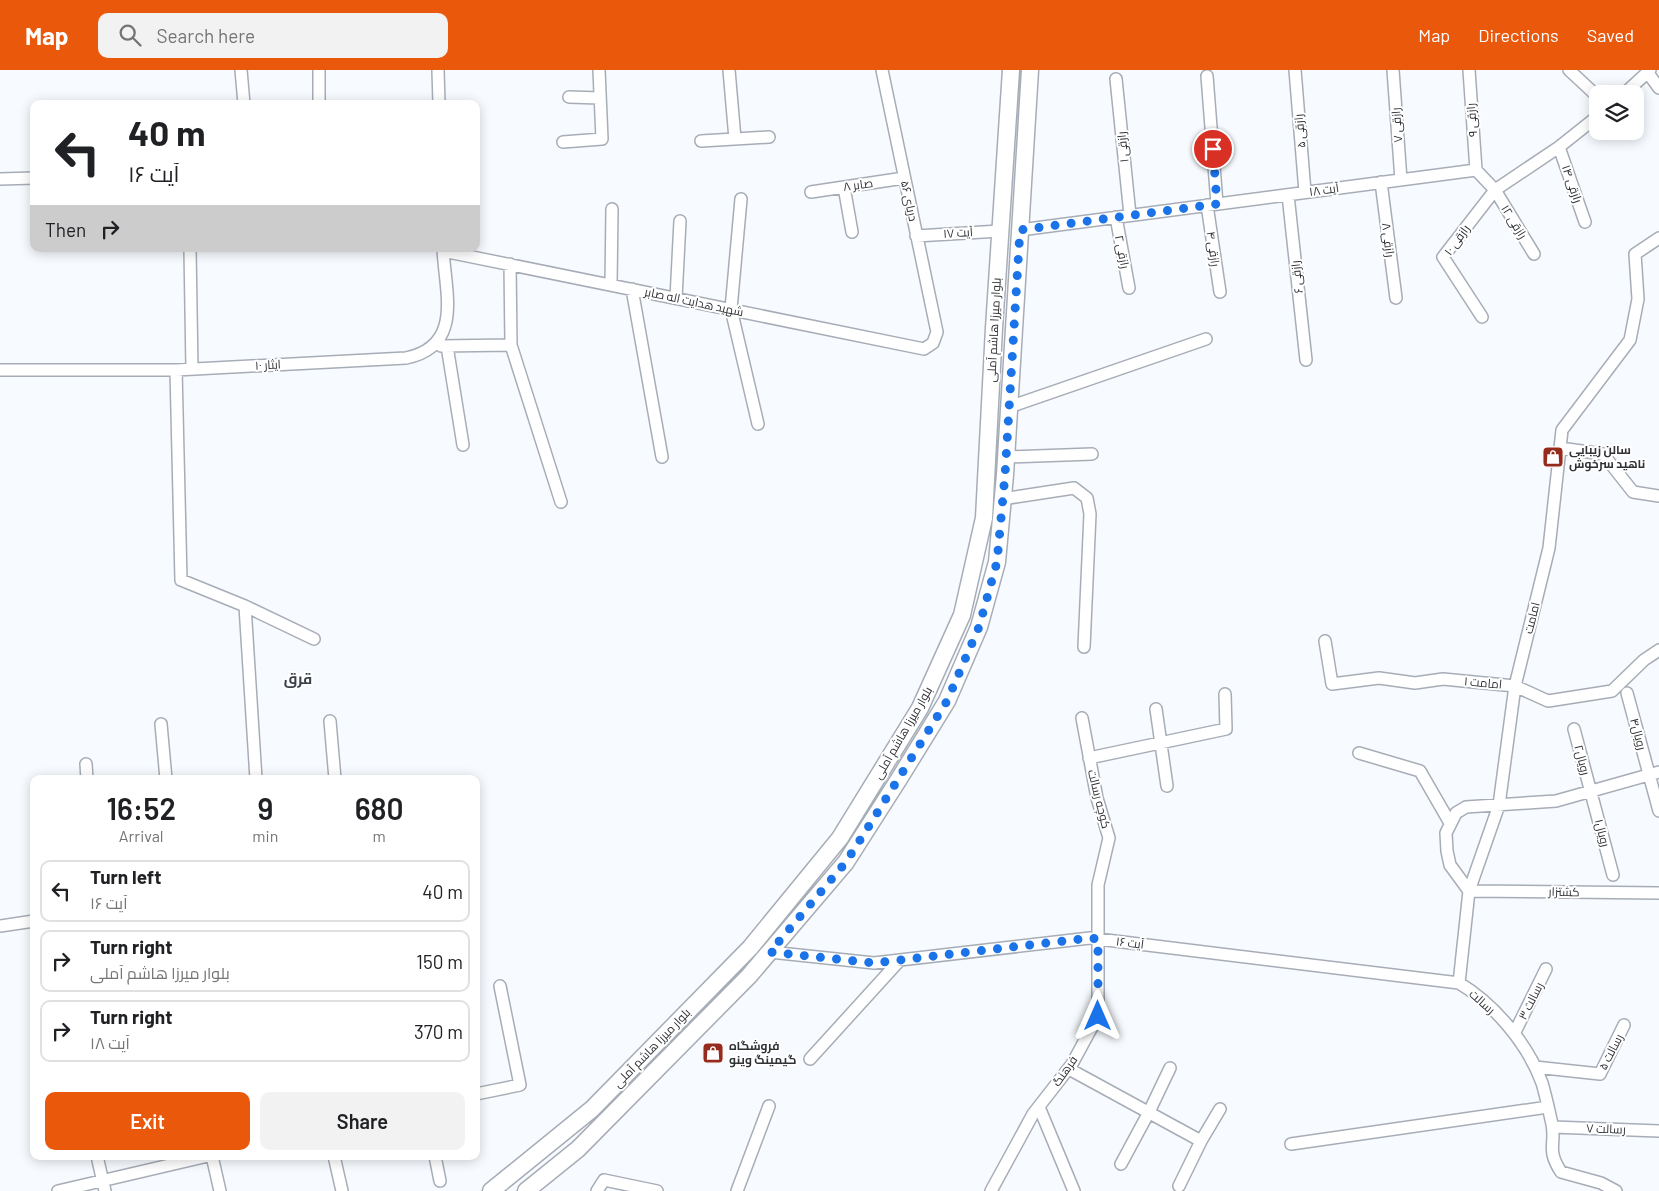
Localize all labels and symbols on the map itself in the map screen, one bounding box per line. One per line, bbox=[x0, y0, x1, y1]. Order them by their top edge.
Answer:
street label: رازقی ۹ bbox=[1463, 103, 1480, 137]
street label: رازقی ۷ bbox=[1388, 107, 1405, 143]
street label: رازقی ۵ bbox=[1291, 113, 1308, 149]
pin bbox=[1192, 128, 1234, 170]
street label: رازقی ۱ bbox=[1113, 131, 1132, 163]
street label: رازقی ۱۴ bbox=[1559, 163, 1586, 205]
street label: صابر ۸ bbox=[842, 175, 874, 194]
street label: دریای ۵۶ bbox=[898, 179, 921, 223]
street label: آیت ۱۸ bbox=[1308, 180, 1341, 199]
street label: رازقی ۱۲ bbox=[1498, 202, 1531, 242]
street label: رازقی ۱۰ bbox=[1440, 221, 1473, 258]
street label: رازقی ۸ bbox=[1379, 222, 1398, 258]
street label: آیت ۱۷ bbox=[943, 224, 974, 241]
street label: رازقی ۴ bbox=[1204, 230, 1223, 268]
street label: رازقی ۲ bbox=[1112, 234, 1133, 270]
street label: رازقی ۶ bbox=[1287, 260, 1306, 294]
street label: بلوار میرزا هاشم آملی bbox=[983, 277, 1005, 383]
street label: شهید هدایت اله صابر bbox=[642, 283, 745, 319]
street label: ایثار ۱۰ bbox=[255, 356, 281, 373]
place label: سالن زیبایی ناهید سرخوش bbox=[1569, 442, 1645, 472]
shop icon: سالن زیبایی ناهید سرخوش bbox=[1541, 445, 1565, 469]
street label: امامت bbox=[1520, 601, 1542, 635]
district label: قرق bbox=[284, 669, 312, 688]
street label: امامت ۱ bbox=[1463, 673, 1503, 691]
street label: بلوار میرزا هاشم آملی bbox=[870, 684, 936, 782]
street label: رویال۴ bbox=[1627, 716, 1650, 751]
street label: رویال۲ bbox=[1571, 743, 1594, 777]
street label: کوچه رسالت bbox=[1083, 768, 1114, 830]
street label: رویال۱ bbox=[1592, 817, 1613, 848]
street label: کشتزار bbox=[1547, 884, 1580, 899]
street label: آیت ۱۶ bbox=[1115, 933, 1146, 952]
street label: رسالت ۳ bbox=[1515, 979, 1546, 1022]
street label: رسالت bbox=[1466, 986, 1498, 1017]
position arrow bbox=[1071, 989, 1123, 1041]
street label: بلوار میرزا هاشم آملی bbox=[610, 1005, 694, 1091]
street label: رسالت ۵ bbox=[1595, 1031, 1626, 1072]
place label: فروشگاه گیمینگ وینو bbox=[729, 1038, 796, 1068]
shop icon: فروشگاه گیمینگ وینو bbox=[701, 1041, 725, 1065]
street label: فرهنگ bbox=[1049, 1053, 1080, 1089]
street label: رسالت ۷ bbox=[1586, 1120, 1626, 1137]

